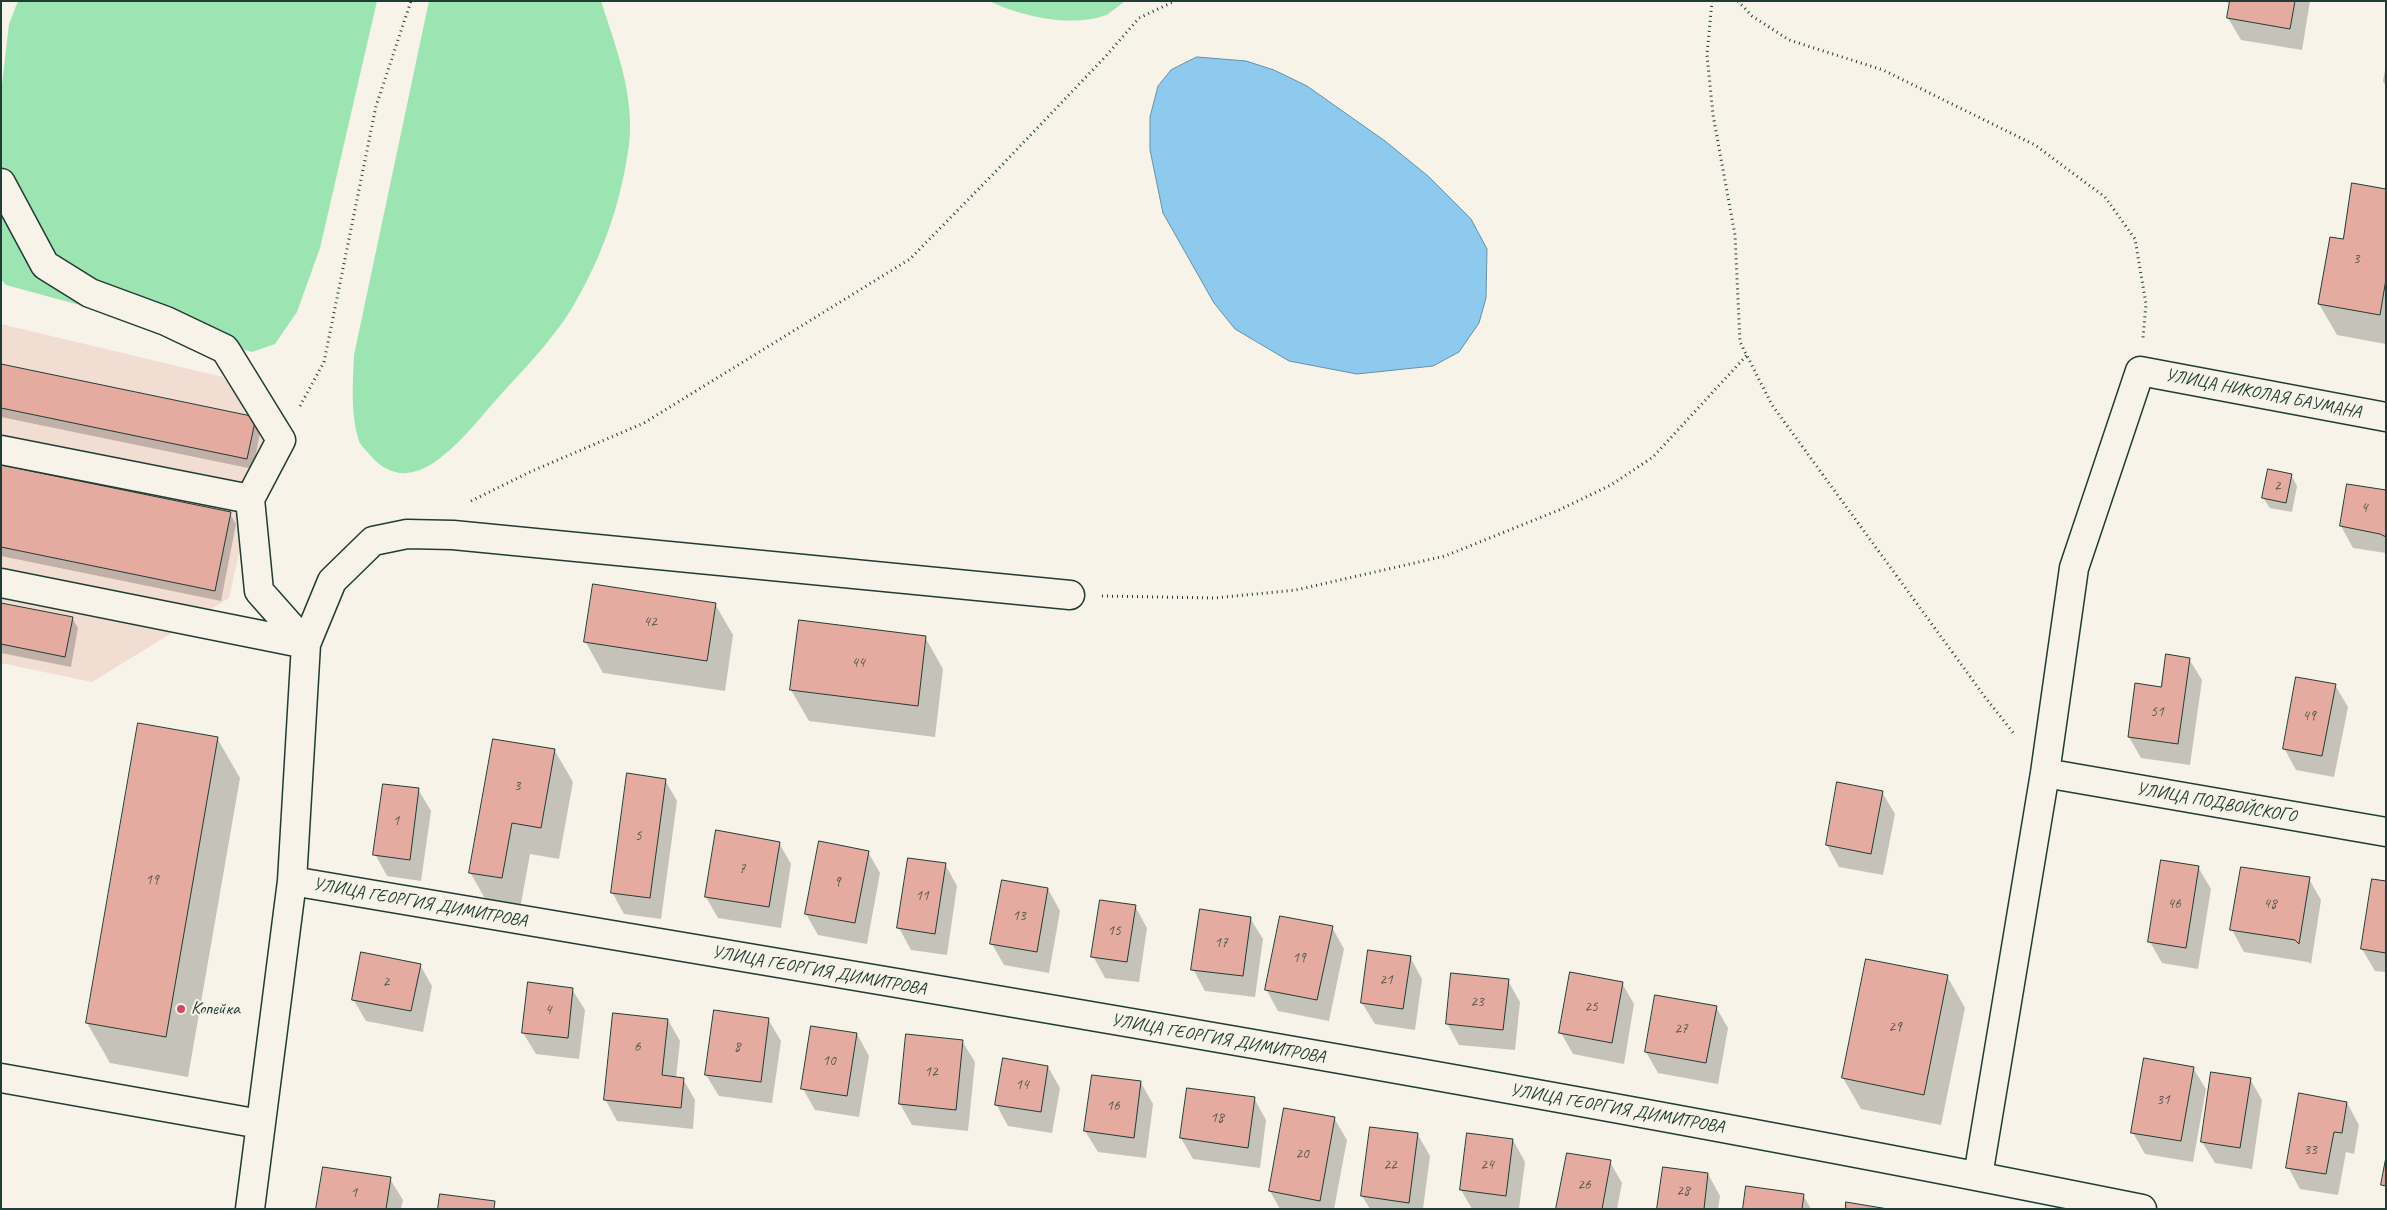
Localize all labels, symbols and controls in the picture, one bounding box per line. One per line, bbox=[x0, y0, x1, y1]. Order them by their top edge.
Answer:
house number: 3 bbox=[2353, 250, 2359, 268]
street label: УЛИЦА НИКОЛАЯ БАУМАНА bbox=[2163, 364, 2363, 424]
house number: 2 bbox=[2274, 477, 2280, 495]
house number: 4 bbox=[2361, 499, 2367, 517]
house number: 42 bbox=[643, 613, 657, 631]
house number: 44 bbox=[851, 654, 865, 672]
house number: 51 bbox=[2150, 703, 2164, 721]
house number: 49 bbox=[2302, 707, 2316, 725]
house number: 3 bbox=[514, 777, 520, 795]
street label: УЛИЦА ПОДВОЙСКОГО bbox=[2134, 778, 2298, 828]
house number: 1 bbox=[393, 812, 399, 830]
house number: 5 bbox=[635, 827, 641, 845]
house number: 7 bbox=[739, 860, 745, 878]
house number: 19 bbox=[145, 871, 159, 889]
house number: 9 bbox=[834, 873, 840, 891]
street label: УЛИЦА ГЕОРГИЯ ДИМИТРОВА bbox=[311, 874, 529, 932]
house number: 11 bbox=[915, 887, 929, 905]
house number: 46 bbox=[2167, 895, 2181, 913]
house number: 48 bbox=[2263, 895, 2277, 913]
house number: 13 bbox=[1012, 907, 1026, 925]
house number: 15 bbox=[1107, 922, 1121, 940]
house number: 17 bbox=[1214, 934, 1228, 952]
street label: УЛИЦА ГЕОРГИЯ ДИМИТРОВА bbox=[710, 942, 928, 1000]
house number: 19 bbox=[1292, 949, 1306, 967]
house number: 21 bbox=[1379, 971, 1393, 989]
house number: 2 bbox=[383, 973, 389, 991]
house number: 23 bbox=[1470, 993, 1484, 1011]
place label: Копейка bbox=[191, 998, 240, 1020]
house number: 25 bbox=[1584, 998, 1598, 1016]
house number: 4 bbox=[545, 1001, 551, 1019]
marker: Копейка bbox=[175, 1003, 187, 1015]
street label: УЛИЦА ГЕОРГИЯ ДИМИТРОВА bbox=[1109, 1010, 1327, 1068]
house number: 29 bbox=[1888, 1018, 1902, 1036]
house number: 27 bbox=[1674, 1020, 1688, 1038]
house number: 6 bbox=[634, 1038, 640, 1056]
house number: 8 bbox=[734, 1038, 740, 1056]
house number: 10 bbox=[822, 1052, 836, 1070]
house number: 12 bbox=[924, 1063, 938, 1081]
house number: 14 bbox=[1015, 1076, 1029, 1094]
street label: УЛИЦА ГЕОРГИЯ ДИМИТРОВА bbox=[1508, 1080, 1726, 1138]
house number: 31 bbox=[2156, 1091, 2170, 1109]
house number: 16 bbox=[1106, 1097, 1120, 1115]
house number: 18 bbox=[1210, 1109, 1224, 1127]
house number: 33 bbox=[2303, 1141, 2317, 1159]
house number: 20 bbox=[1295, 1145, 1309, 1163]
house number: 22 bbox=[1383, 1156, 1397, 1174]
house number: 24 bbox=[1480, 1156, 1494, 1174]
house number: 26 bbox=[1577, 1176, 1591, 1194]
house number: 28 bbox=[1676, 1182, 1690, 1200]
house number: 1 bbox=[351, 1184, 357, 1202]

